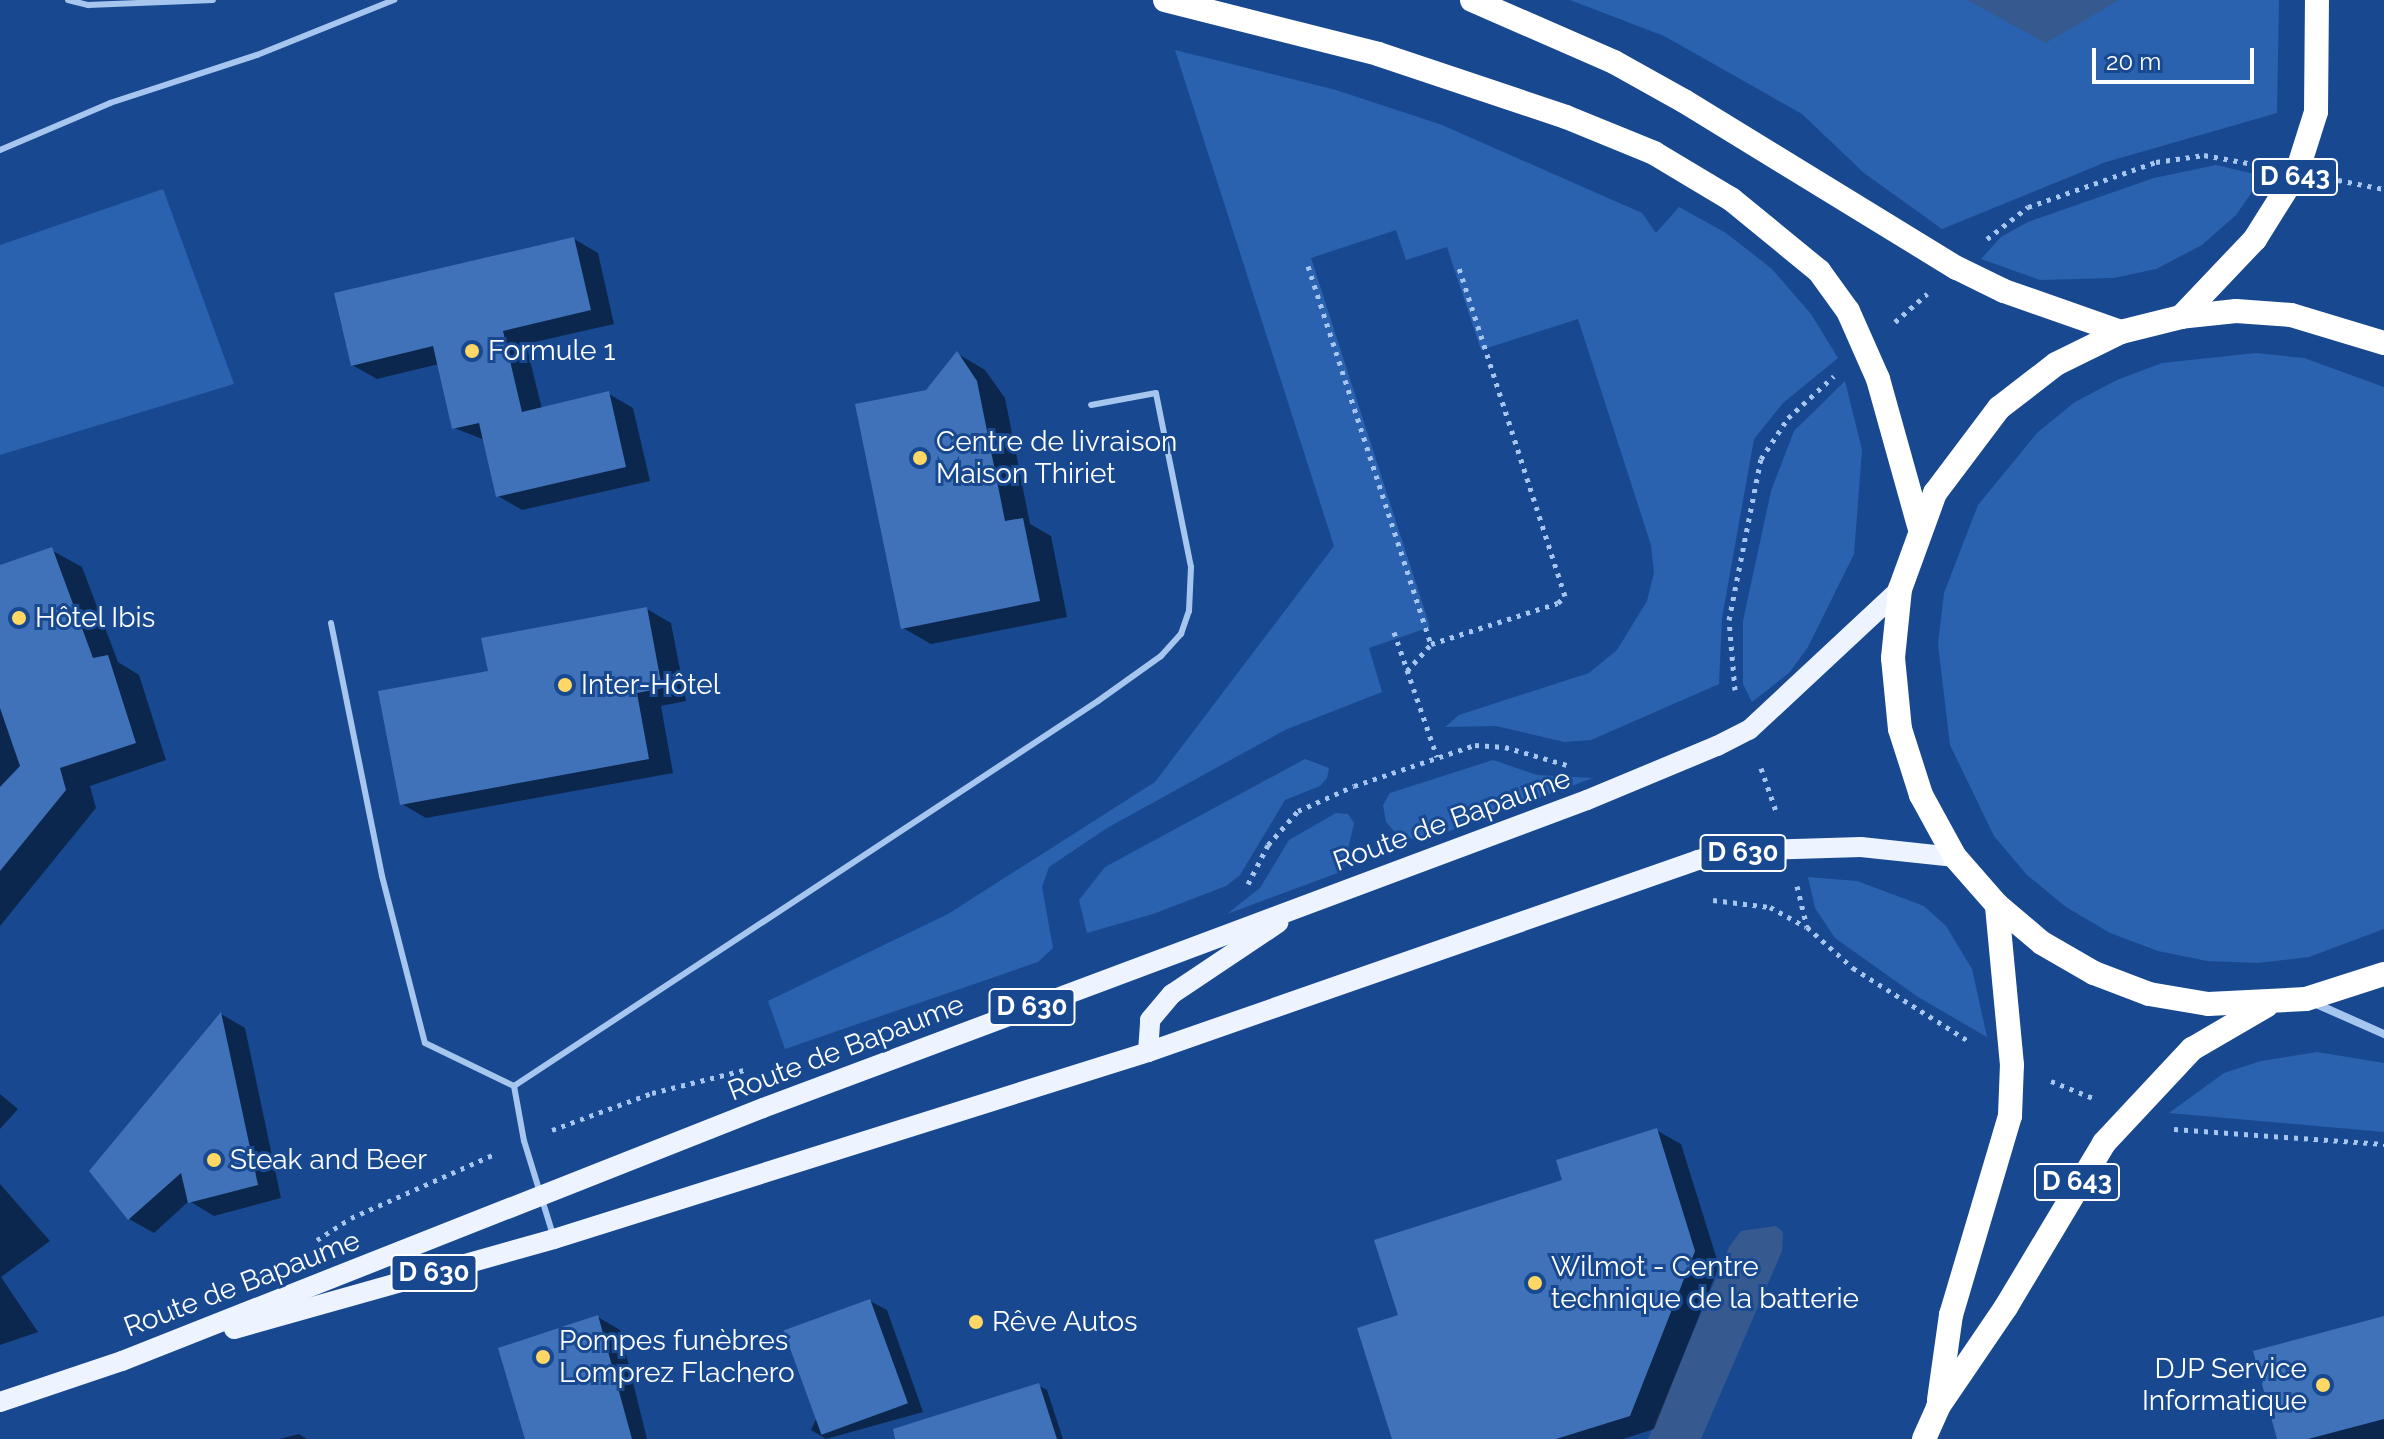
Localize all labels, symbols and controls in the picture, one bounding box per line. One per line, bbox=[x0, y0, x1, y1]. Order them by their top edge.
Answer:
scale bar bbox=[2096, 32, 2258, 82]
text: 20 m bbox=[2106, 47, 2161, 76]
road number: D 643 bbox=[2251, 155, 2339, 199]
place label: Formule 1 bbox=[488, 334, 616, 368]
marker: Formule 1 bbox=[463, 342, 481, 360]
place label: Centre de livraison Maison Thiriet bbox=[936, 425, 1177, 491]
marker: Centre de livraison Maison Thiriet bbox=[911, 449, 929, 467]
place label: Hôtel Ibis bbox=[35, 601, 156, 635]
marker: Hôtel Ibis bbox=[10, 609, 28, 627]
place label: Inter-Hôtel bbox=[581, 668, 720, 702]
marker: Inter-Hôtel bbox=[556, 676, 574, 694]
street label: Route de Bapaume bbox=[1329, 761, 1575, 879]
road number: D 630 bbox=[1699, 831, 1787, 875]
road number: D 630 bbox=[988, 985, 1076, 1029]
street label: Route de Bapaume bbox=[723, 988, 969, 1108]
place label: Steak and Beer bbox=[230, 1143, 427, 1177]
marker: Steak and Beer bbox=[205, 1151, 223, 1169]
road number: D 643 bbox=[2033, 1160, 2121, 1204]
street label: Route de Bapaume bbox=[119, 1224, 365, 1344]
place label: Wilmot - Centre technique de la batterie bbox=[1551, 1250, 1859, 1316]
road number: D 630 bbox=[390, 1251, 478, 1295]
marker: Wilmot - Centre technique de la batterie bbox=[1526, 1274, 1544, 1292]
place label: Rêve Autos bbox=[992, 1305, 1138, 1339]
marker: Rêve Autos bbox=[967, 1313, 985, 1331]
place label: Pompes funèbres Lomprez Flachero bbox=[559, 1324, 795, 1390]
marker: Pompes funèbres Lomprez Flachero bbox=[534, 1348, 552, 1366]
place label: DJP Service Informatique bbox=[2142, 1352, 2307, 1418]
marker: DJP Service Informatique bbox=[2314, 1376, 2332, 1394]

